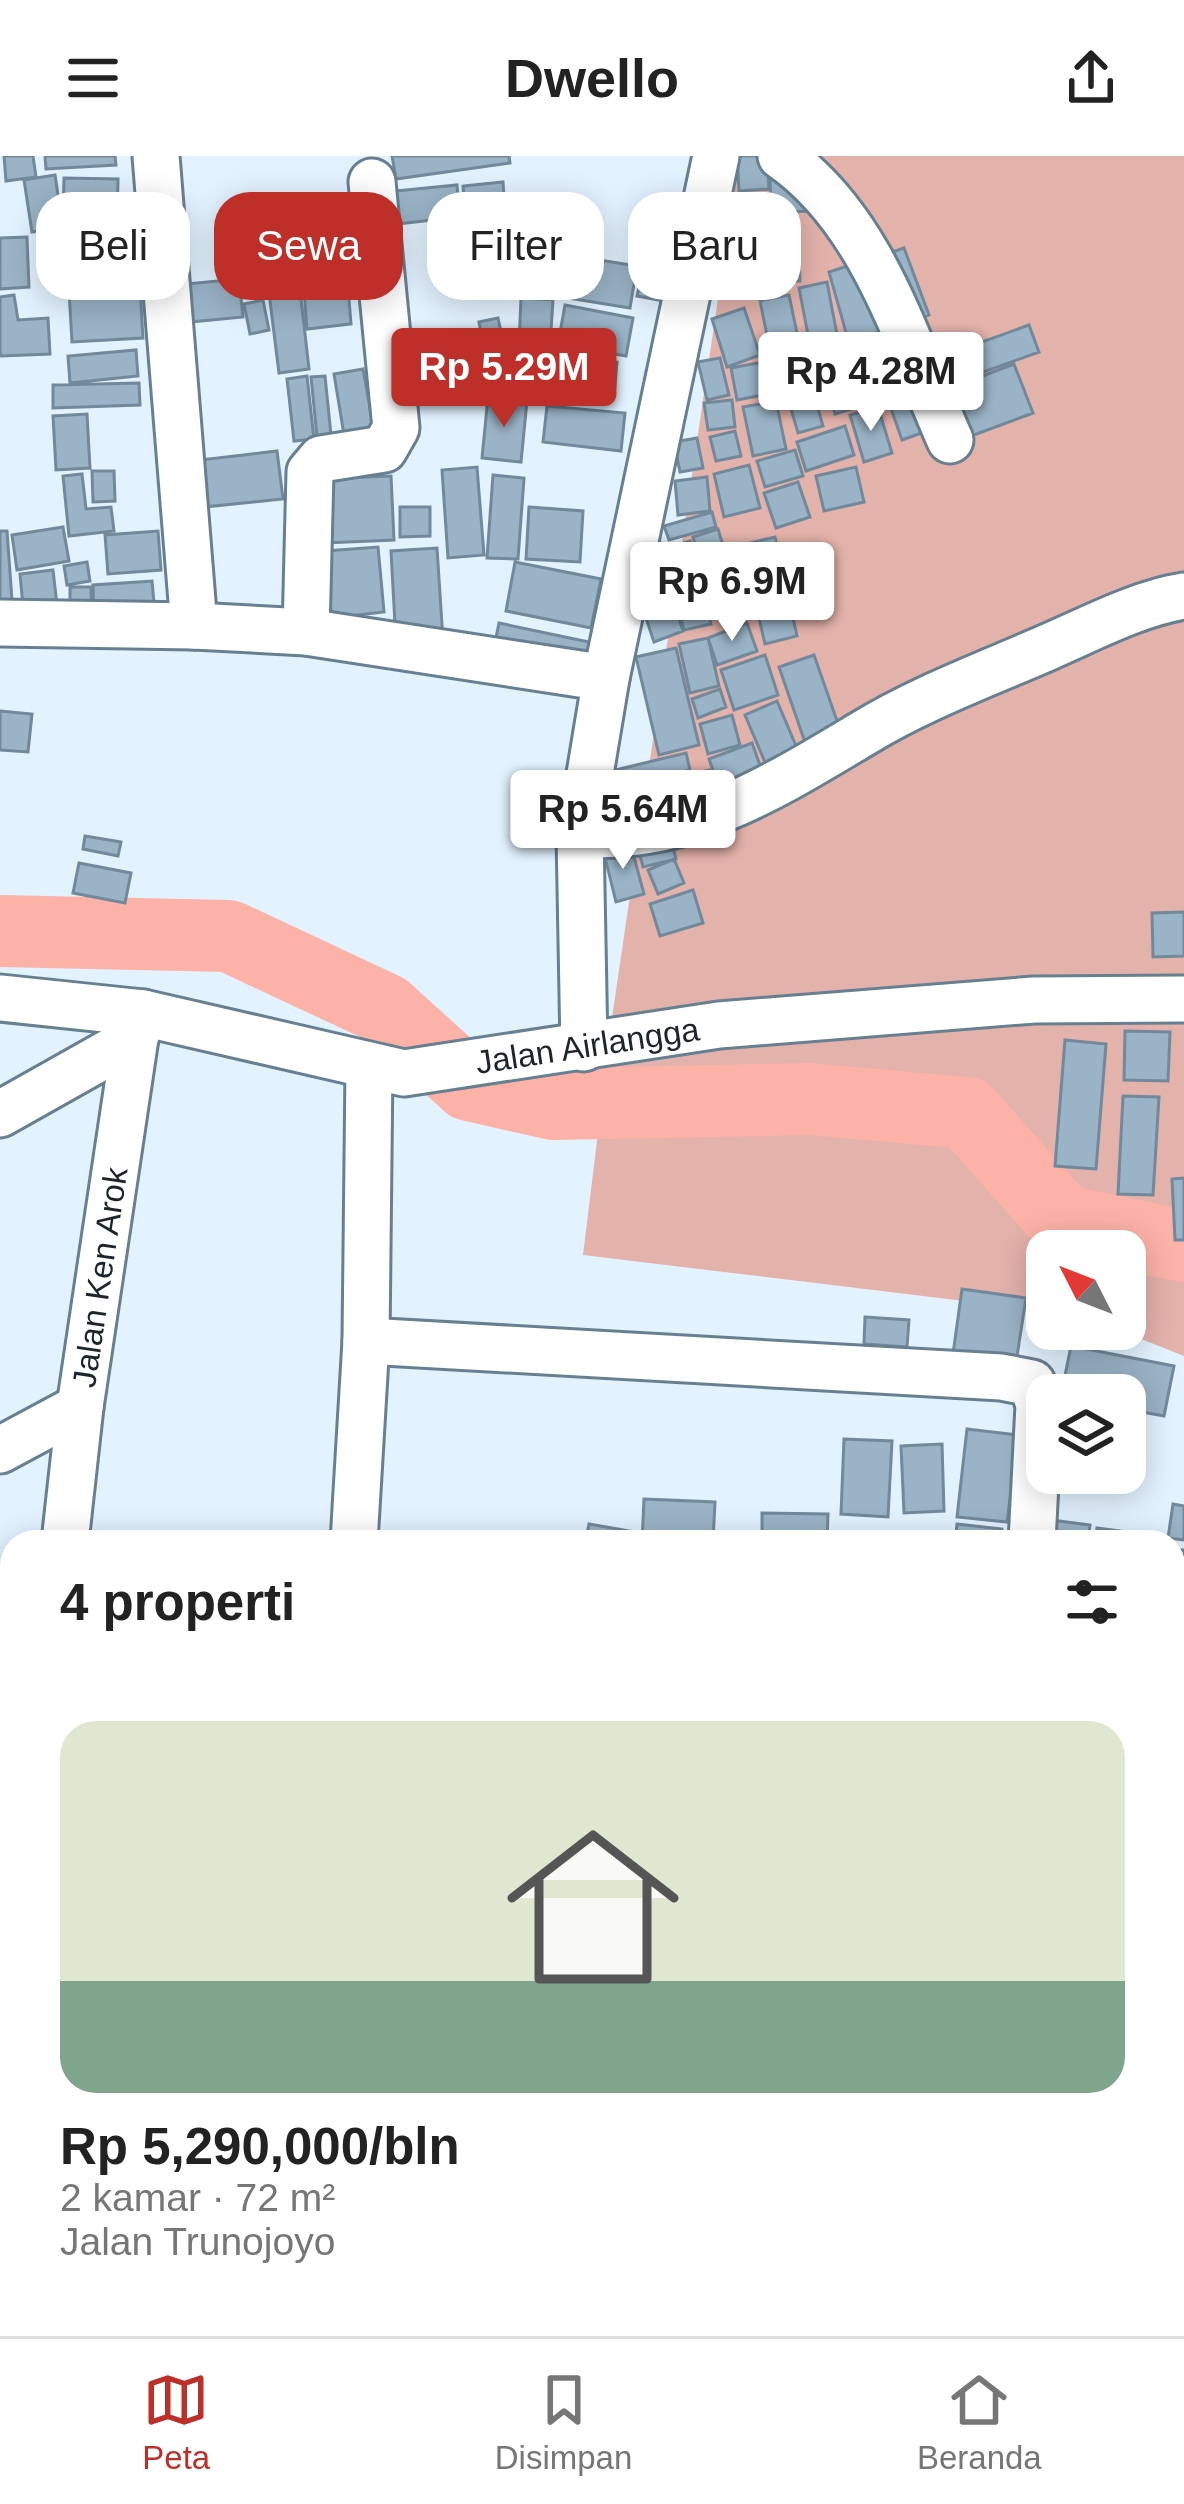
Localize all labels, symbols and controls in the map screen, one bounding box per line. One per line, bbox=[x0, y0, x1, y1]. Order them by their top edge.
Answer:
icon: menu bbox=[60, 45, 126, 111]
icon: share bbox=[1058, 45, 1124, 111]
text: Dwello bbox=[505, 48, 679, 108]
chip: Beli bbox=[36, 192, 190, 300]
chip: Sewa bbox=[214, 192, 403, 300]
chip: Filter bbox=[427, 192, 604, 300]
chip: Baru bbox=[628, 192, 801, 300]
pin: Rp 5.29M bbox=[380, 328, 628, 430]
pin: Rp 4.28M bbox=[747, 332, 995, 434]
text: Rp 5.29M bbox=[418, 345, 590, 388]
text: Rp 4.28M bbox=[785, 349, 957, 392]
pin: Rp 6.9M bbox=[621, 542, 843, 644]
text: Rp 6.9M bbox=[657, 559, 807, 602]
pin: Rp 5.64M bbox=[499, 770, 747, 872]
text: Rp 5.64M bbox=[537, 787, 709, 830]
street label: Jalan Airlangga bbox=[473, 1010, 702, 1080]
street label: Jalan Ken Arok bbox=[65, 1164, 134, 1390]
north arrow bbox=[1026, 1230, 1146, 1350]
map controls bbox=[1026, 1230, 1146, 1494]
button: layers bbox=[1026, 1374, 1146, 1494]
icon: filters bbox=[1059, 1569, 1125, 1635]
text: 4 properti bbox=[60, 1574, 295, 1631]
icon: home bbox=[485, 1799, 701, 2015]
text: Rp 5,290,000/bln bbox=[60, 2118, 460, 2175]
text: 2 kamar · 72 m² bbox=[60, 2176, 335, 2219]
text: Jalan Trunojoyo bbox=[60, 2220, 335, 2263]
tab: Peta bbox=[142, 2367, 210, 2477]
tab: Disimpan bbox=[495, 2367, 632, 2477]
tab: Beranda bbox=[917, 2367, 1042, 2477]

